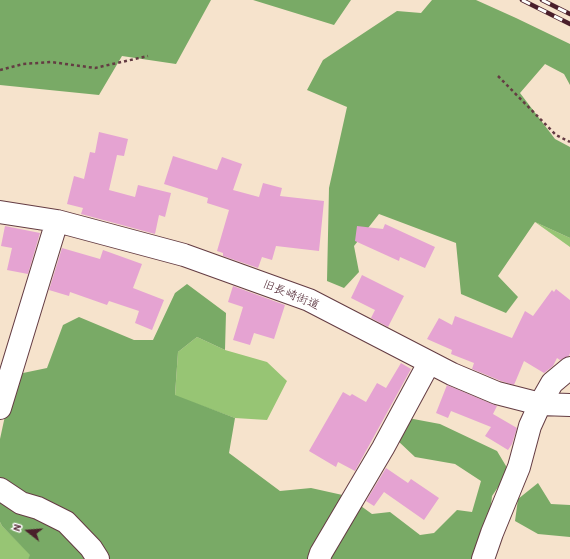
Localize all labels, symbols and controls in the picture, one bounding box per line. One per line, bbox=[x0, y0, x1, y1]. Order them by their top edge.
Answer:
street label: 旧長崎街道 bbox=[260, 277, 322, 313]
north arrow bbox=[8, 511, 48, 551]
text: N bbox=[9, 523, 24, 532]

